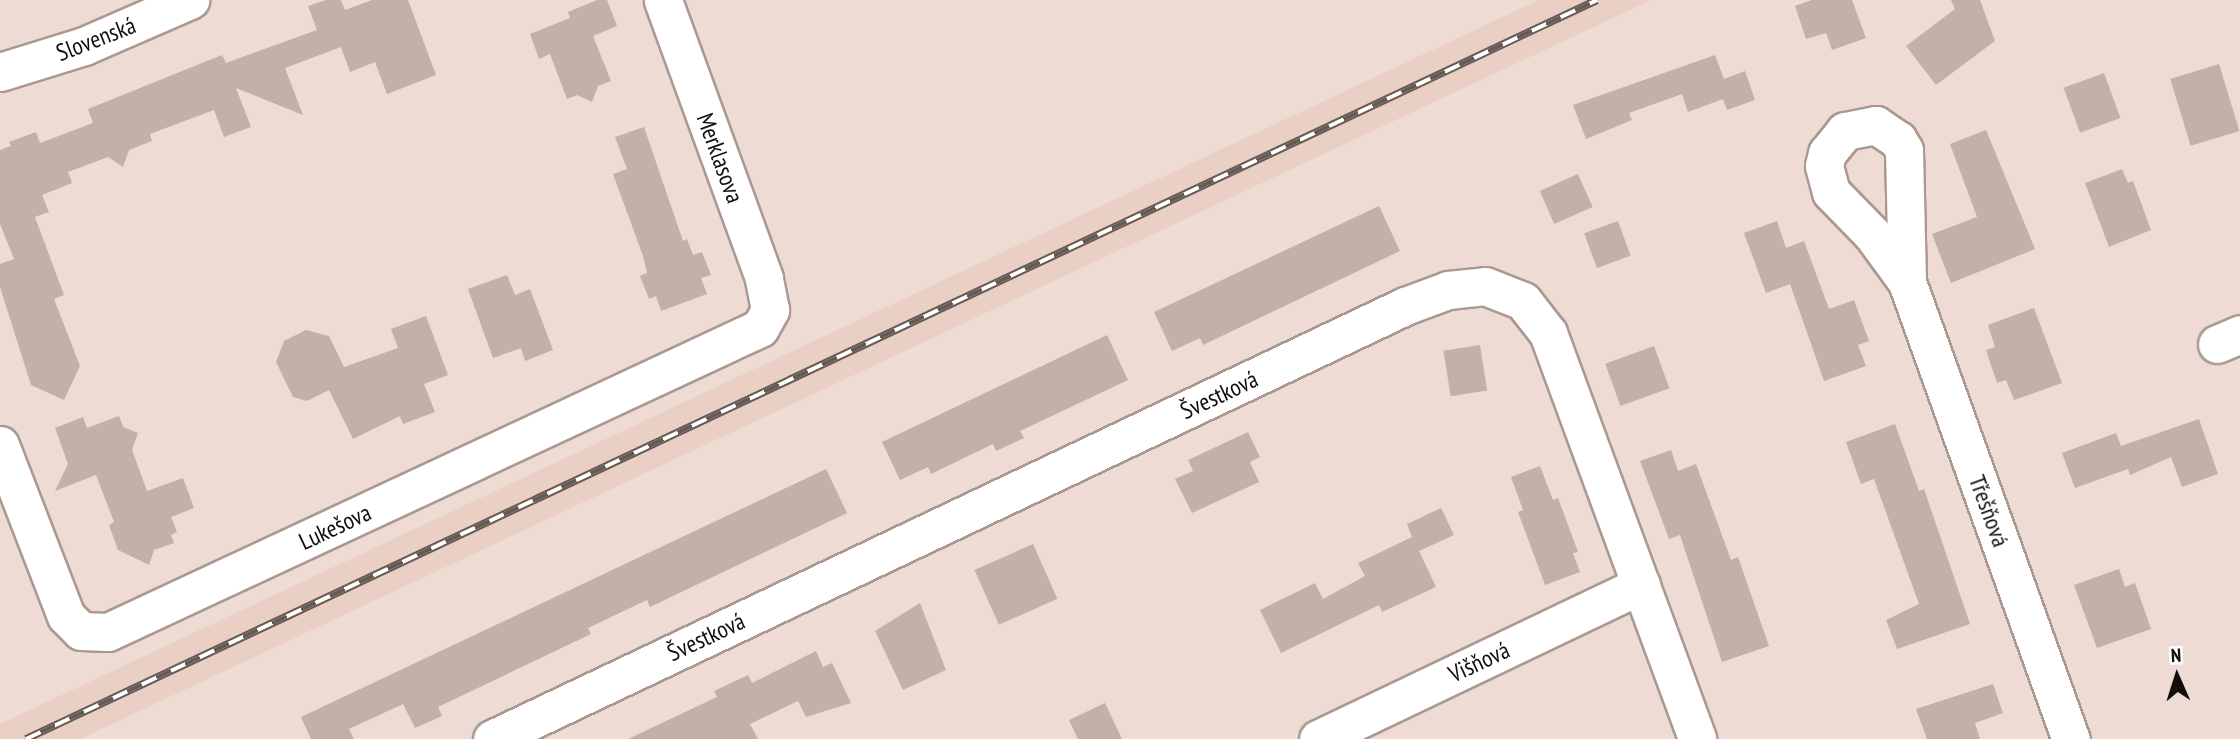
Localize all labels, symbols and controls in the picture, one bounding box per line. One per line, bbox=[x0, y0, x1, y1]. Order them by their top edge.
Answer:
street label: Slovenská bbox=[52, 11, 140, 67]
street label: Merklasova bbox=[690, 109, 750, 207]
street label: Švestková bbox=[1176, 365, 1262, 425]
street label: Třešňová bbox=[1963, 471, 2015, 551]
street label: Lukešova bbox=[294, 498, 376, 556]
street label: Švestková bbox=[663, 607, 749, 667]
street label: Višňová bbox=[1444, 635, 1514, 689]
north arrow bbox=[2142, 641, 2212, 711]
text: N bbox=[2170, 643, 2182, 667]

